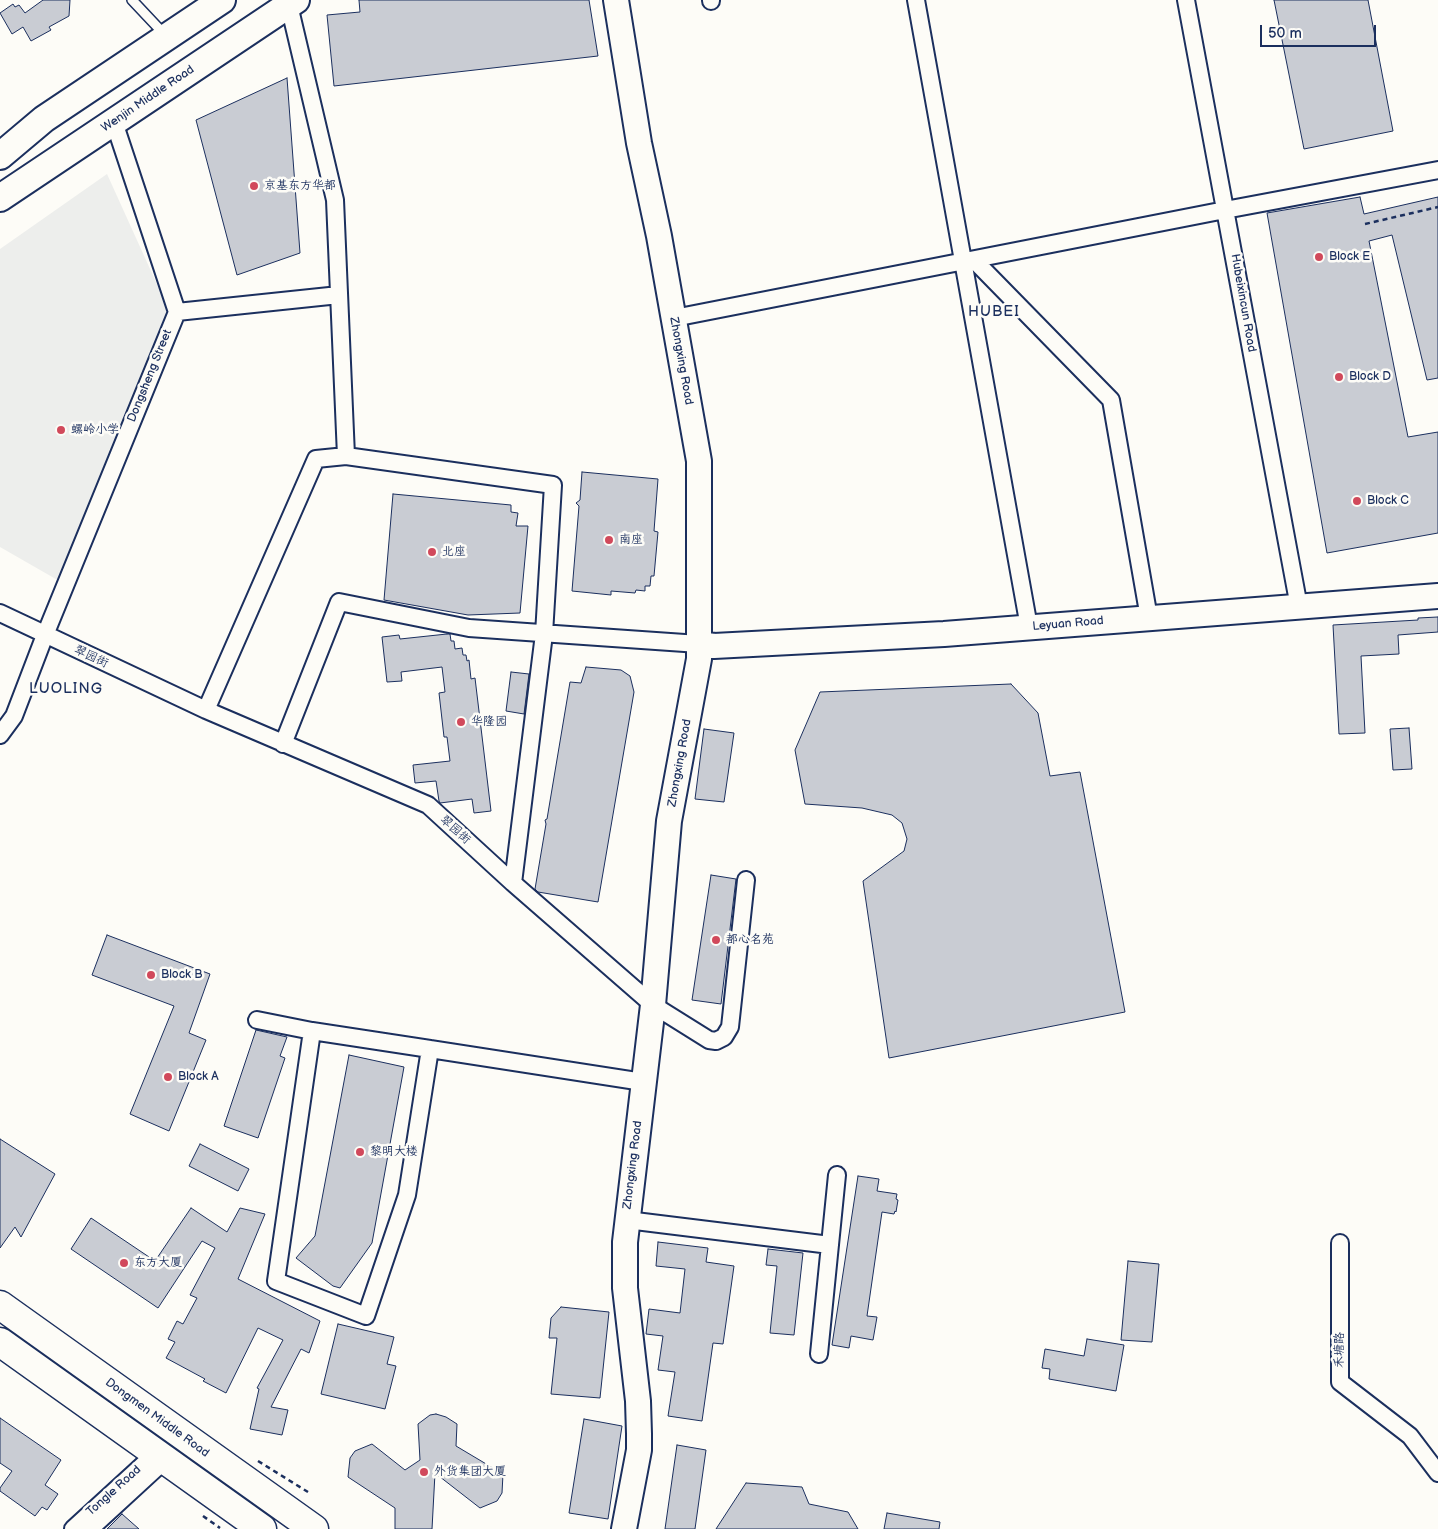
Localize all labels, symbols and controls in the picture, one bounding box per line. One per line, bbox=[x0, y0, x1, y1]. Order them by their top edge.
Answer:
scale bar bbox=[1263, 15, 1379, 47]
text: 50 m bbox=[1268, 24, 1302, 43]
street label: Wenjin Middle Road bbox=[99, 63, 197, 135]
place label: 京基东方华都 bbox=[264, 179, 336, 193]
marker: 京基东方华都 bbox=[248, 180, 260, 192]
place label: Block E bbox=[1329, 250, 1370, 264]
marker: Block E bbox=[1313, 251, 1325, 263]
street label: Hubeixincun Road bbox=[1227, 253, 1259, 353]
district label: HUBEI bbox=[967, 303, 1021, 321]
street label: Zhongxing Road bbox=[666, 316, 696, 406]
street label: Dongsheng Street bbox=[125, 328, 175, 424]
place label: Block D bbox=[1349, 370, 1391, 384]
marker: Block D bbox=[1333, 371, 1345, 383]
place label: 螺岭小学 bbox=[71, 423, 119, 437]
marker: 螺岭小学 bbox=[55, 424, 67, 436]
place label: Block C bbox=[1367, 494, 1409, 508]
marker: Block C bbox=[1351, 495, 1363, 507]
place label: 南座 bbox=[619, 533, 643, 547]
marker: 南座 bbox=[603, 534, 615, 546]
place label: 北座 bbox=[442, 545, 466, 559]
marker: 北座 bbox=[426, 546, 438, 558]
street label: Leyuan Road bbox=[1032, 614, 1104, 634]
street label: 翠园街 bbox=[72, 643, 110, 671]
district label: LUOLING bbox=[28, 680, 104, 698]
place label: 华隆园 bbox=[471, 715, 507, 729]
marker: 华隆园 bbox=[455, 716, 467, 728]
street label: Zhongxing Road bbox=[665, 718, 695, 808]
street label: 翠园街 bbox=[437, 813, 473, 847]
place label: 都心名苑 bbox=[726, 933, 774, 947]
marker: 都心名苑 bbox=[710, 934, 722, 946]
place label: Block B bbox=[161, 968, 202, 982]
marker: Block B bbox=[145, 969, 157, 981]
place label: Block A bbox=[178, 1070, 218, 1084]
marker: Block A bbox=[162, 1071, 174, 1083]
street label: Zhongxing Road bbox=[620, 1120, 646, 1210]
place label: 黎明大楼 bbox=[370, 1145, 418, 1159]
marker: 黎明大楼 bbox=[354, 1146, 366, 1158]
place label: 东方大厦 bbox=[134, 1256, 182, 1270]
marker: 东方大厦 bbox=[118, 1257, 130, 1269]
street label: 禾塘路 bbox=[1333, 1332, 1347, 1368]
street label: Dongmen Middle Road bbox=[102, 1375, 212, 1461]
street label: Tongle Road bbox=[84, 1463, 144, 1519]
place label: 外货集团大厦 bbox=[434, 1465, 506, 1479]
marker: 外货集团大厦 bbox=[418, 1466, 430, 1478]

